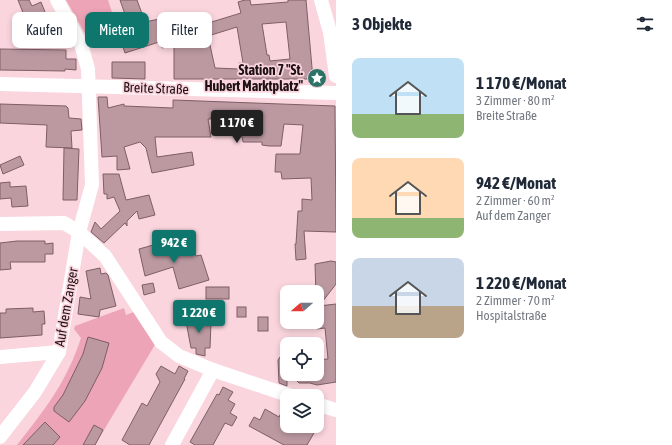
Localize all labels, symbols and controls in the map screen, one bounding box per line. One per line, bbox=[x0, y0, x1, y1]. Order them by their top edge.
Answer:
chip: Kaufen bbox=[12, 12, 77, 48]
chip: Mieten bbox=[85, 12, 149, 48]
chip: Filter bbox=[157, 12, 212, 48]
icon: filters bbox=[634, 13, 656, 35]
text: 3 Objekte bbox=[352, 14, 412, 34]
place label: Station 7 "St. Hubert Marktplatz" bbox=[204, 62, 303, 94]
place icon: Station 7 "St. Hubert Marktplatz" bbox=[306, 67, 328, 89]
text: 1 170 €/Monat bbox=[476, 73, 566, 93]
icon: home bbox=[384, 74, 432, 122]
street label: Breite Straße bbox=[123, 79, 189, 97]
text: 3 Zimmer · 80 m² bbox=[476, 93, 555, 108]
text: Breite Straße bbox=[476, 108, 537, 123]
pin: 1 170 € bbox=[200, 110, 274, 144]
text: 1 170 € bbox=[220, 115, 254, 130]
text: 942 €/Monat bbox=[476, 173, 556, 193]
icon: home bbox=[384, 174, 432, 222]
text: 2 Zimmer · 60 m² bbox=[476, 193, 555, 208]
text: Auf dem Zanger bbox=[476, 208, 551, 223]
pin: 942 € bbox=[146, 230, 202, 264]
text: 942 € bbox=[161, 235, 187, 250]
street label: Auf dem Zanger bbox=[51, 265, 81, 348]
text: 1 220 €/Monat bbox=[476, 273, 566, 293]
icon: home bbox=[384, 274, 432, 322]
north arrow bbox=[280, 285, 324, 329]
map controls bbox=[280, 285, 324, 433]
text: 2 Zimmer · 70 m² bbox=[476, 293, 555, 308]
pin: 1 220 € bbox=[162, 300, 236, 334]
text: 1 220 € bbox=[182, 305, 216, 320]
text: Hospitalstraße bbox=[476, 308, 547, 323]
button: locate bbox=[280, 337, 324, 381]
button: layers bbox=[280, 389, 324, 433]

